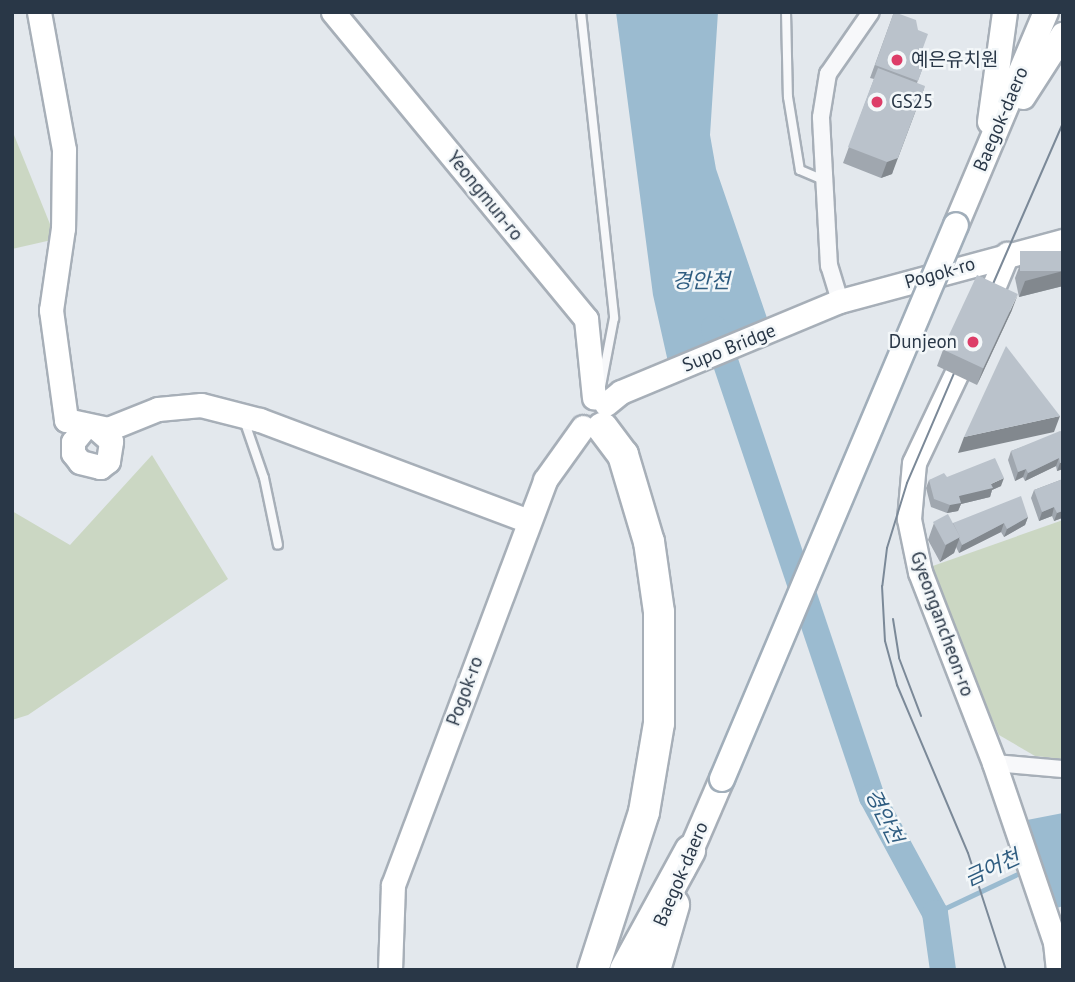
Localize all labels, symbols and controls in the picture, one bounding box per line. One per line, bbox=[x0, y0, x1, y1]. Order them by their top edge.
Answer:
place label: 예은유치원 bbox=[911, 49, 998, 71]
marker: 예은유치원 bbox=[889, 52, 905, 68]
street label: Baegok-daero bbox=[969, 63, 1033, 175]
place label: GS25 bbox=[891, 91, 933, 113]
marker: GS25 bbox=[869, 94, 885, 110]
street label: Yeongmun-ro bbox=[442, 147, 528, 245]
street label: Pogok-ro bbox=[902, 252, 978, 294]
water label: 경안천 bbox=[672, 268, 730, 294]
street label: Supo Bridge bbox=[679, 319, 779, 377]
place label: Dunjeon bbox=[889, 331, 957, 353]
marker: Dunjeon bbox=[963, 332, 983, 352]
street label: Gyeongancheon-ro bbox=[905, 548, 979, 700]
street label: Pogok-ro bbox=[442, 653, 488, 729]
water label: 경안천 bbox=[860, 784, 908, 848]
street label: Baegok-daero bbox=[649, 818, 713, 930]
water label: 금어천 bbox=[960, 844, 1024, 892]

